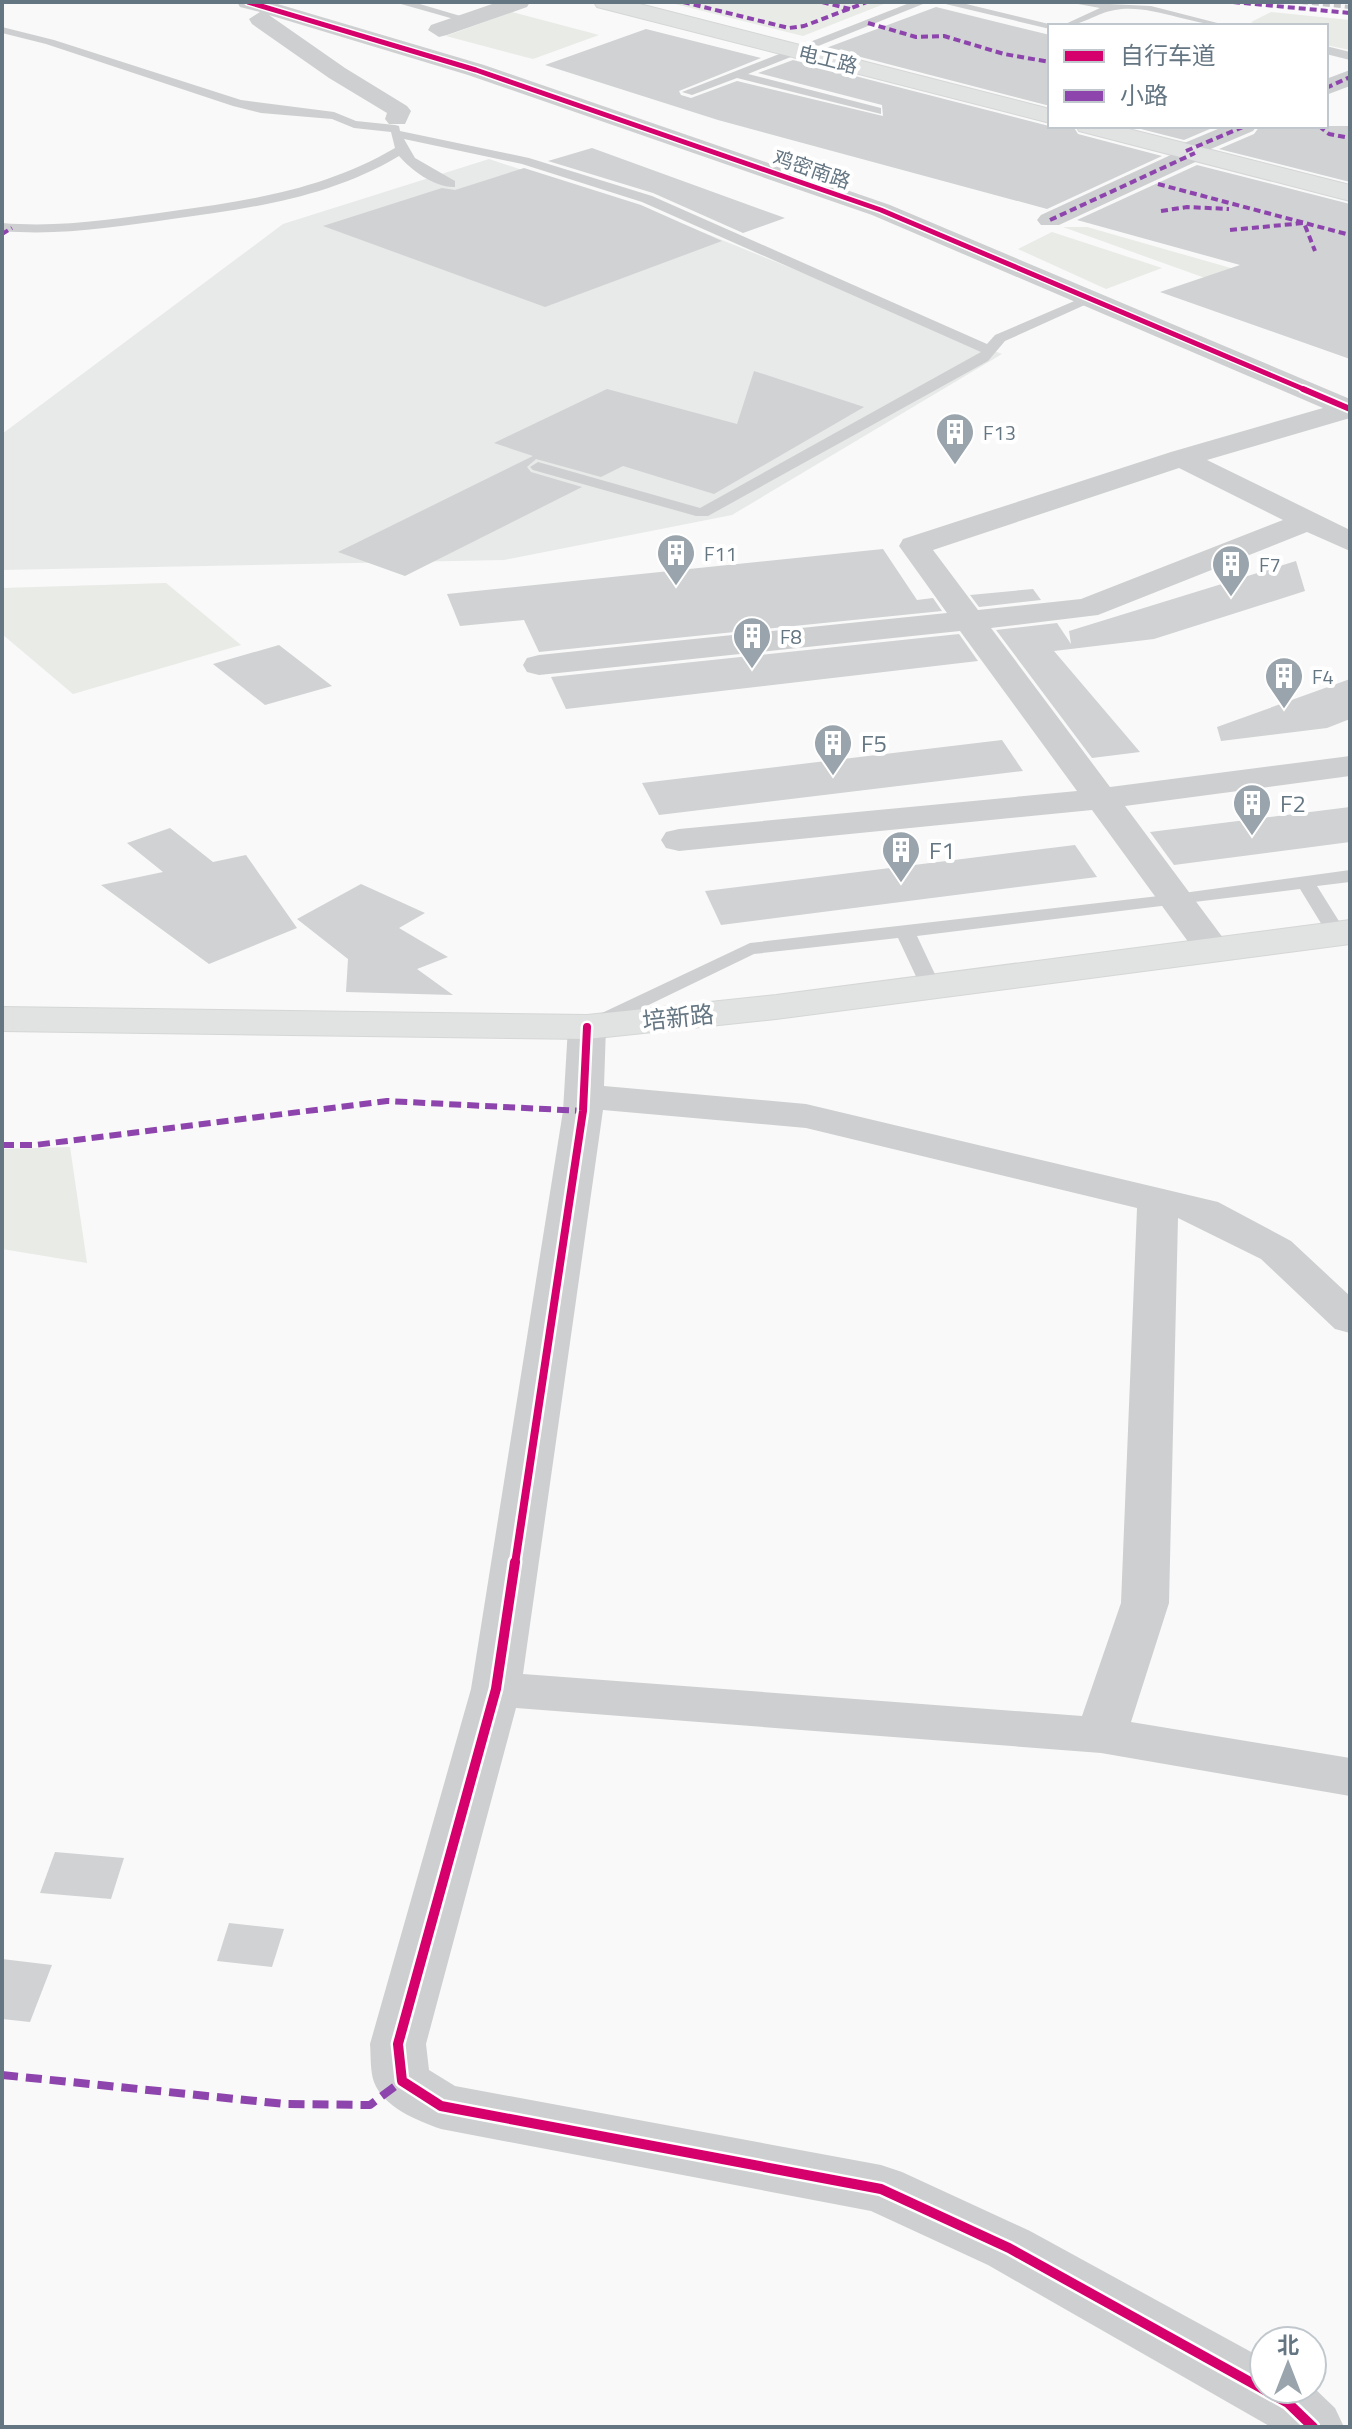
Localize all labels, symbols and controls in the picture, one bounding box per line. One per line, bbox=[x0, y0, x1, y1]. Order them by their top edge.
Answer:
legend bbox=[1048, 24, 1328, 128]
street label: 电工路 bbox=[795, 37, 861, 81]
text: 自行车道 bbox=[1120, 37, 1216, 73]
text: 小路 bbox=[1120, 77, 1168, 113]
street label: 鸡密南路 bbox=[769, 141, 855, 197]
building icon: F13 bbox=[934, 411, 976, 466]
place label: F13 bbox=[983, 417, 1016, 448]
building icon: F11 bbox=[655, 532, 697, 587]
place label: F11 bbox=[704, 538, 737, 569]
building icon: F7 bbox=[1210, 543, 1252, 598]
place label: F7 bbox=[1259, 549, 1281, 580]
building icon: F8 bbox=[731, 615, 773, 670]
place label: F8 bbox=[780, 621, 802, 652]
building icon: F4 bbox=[1263, 655, 1305, 710]
place label: F4 bbox=[1312, 661, 1334, 692]
building icon: F5 bbox=[812, 722, 854, 777]
place label: F5 bbox=[861, 725, 887, 761]
building icon: F2 bbox=[1231, 782, 1273, 837]
place label: F2 bbox=[1280, 785, 1306, 821]
building icon: F1 bbox=[880, 829, 922, 884]
place label: F1 bbox=[929, 832, 955, 868]
street label: 培新路 bbox=[640, 995, 716, 1039]
north arrow bbox=[1248, 2325, 1328, 2405]
text: 北 bbox=[1277, 2328, 1299, 2362]

